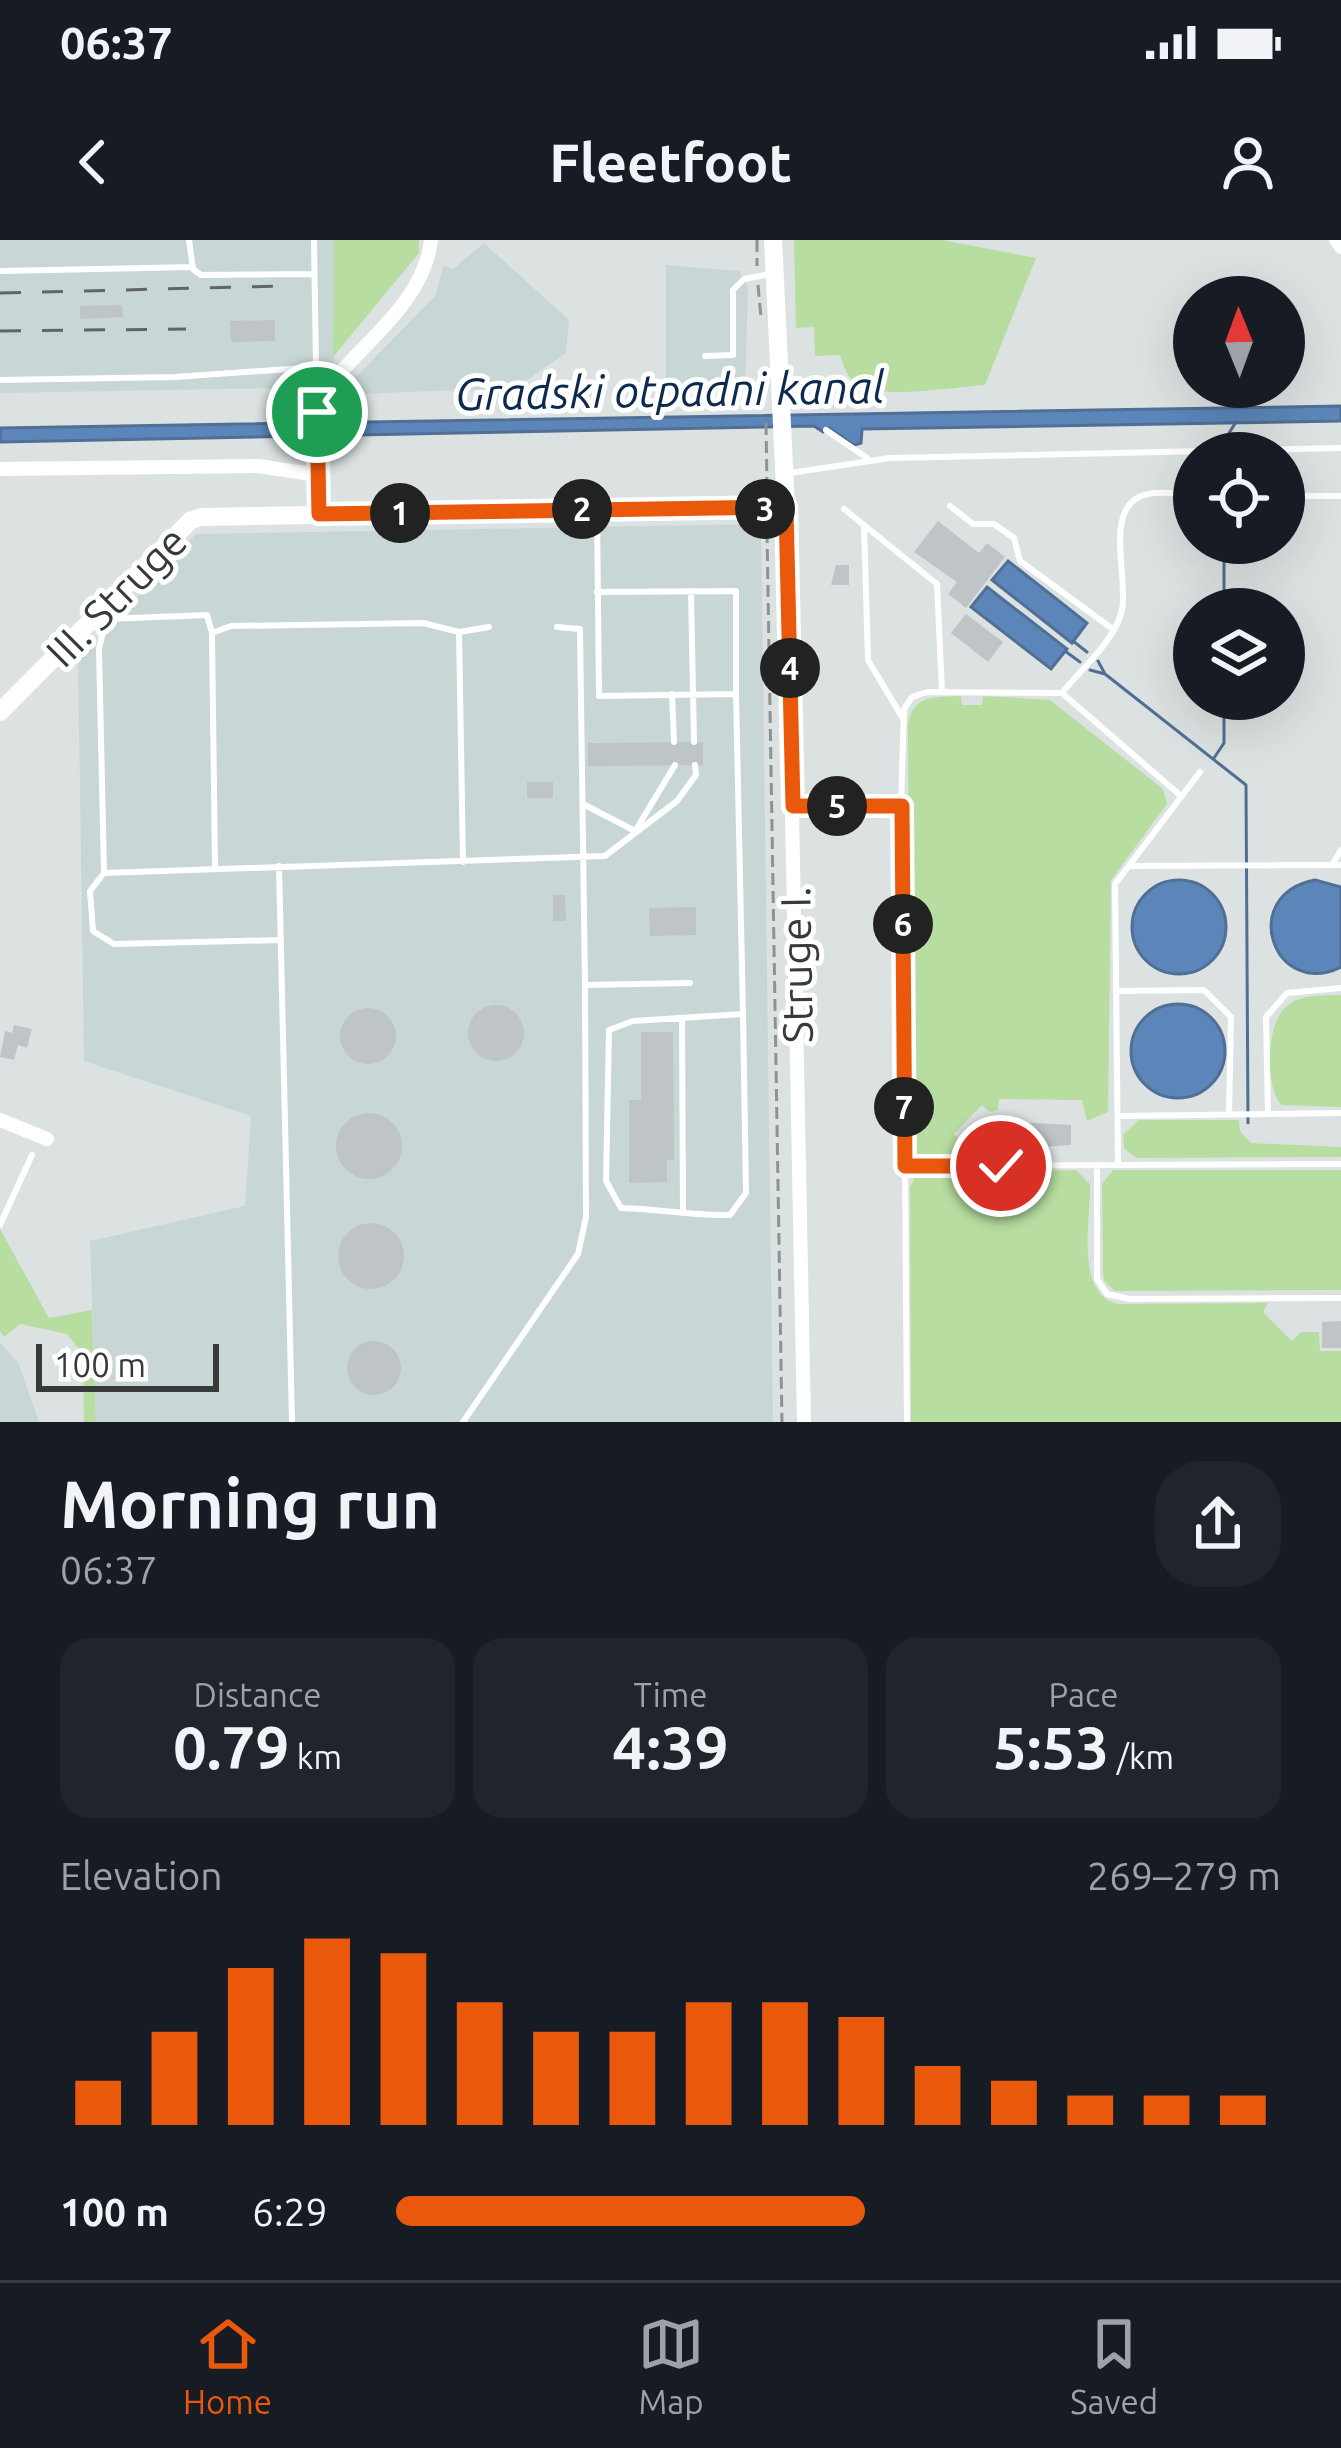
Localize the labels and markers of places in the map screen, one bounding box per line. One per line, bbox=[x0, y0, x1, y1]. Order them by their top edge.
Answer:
pin bbox=[266, 361, 368, 463]
pin: 2 bbox=[552, 479, 612, 539]
pin: 3 bbox=[735, 479, 795, 539]
pin: 1 bbox=[370, 483, 430, 543]
pin: 4 bbox=[760, 638, 820, 698]
pin: 5 bbox=[807, 776, 867, 836]
pin: 6 bbox=[873, 894, 933, 954]
pin: 7 bbox=[874, 1077, 934, 1137]
pin bbox=[950, 1115, 1052, 1217]

